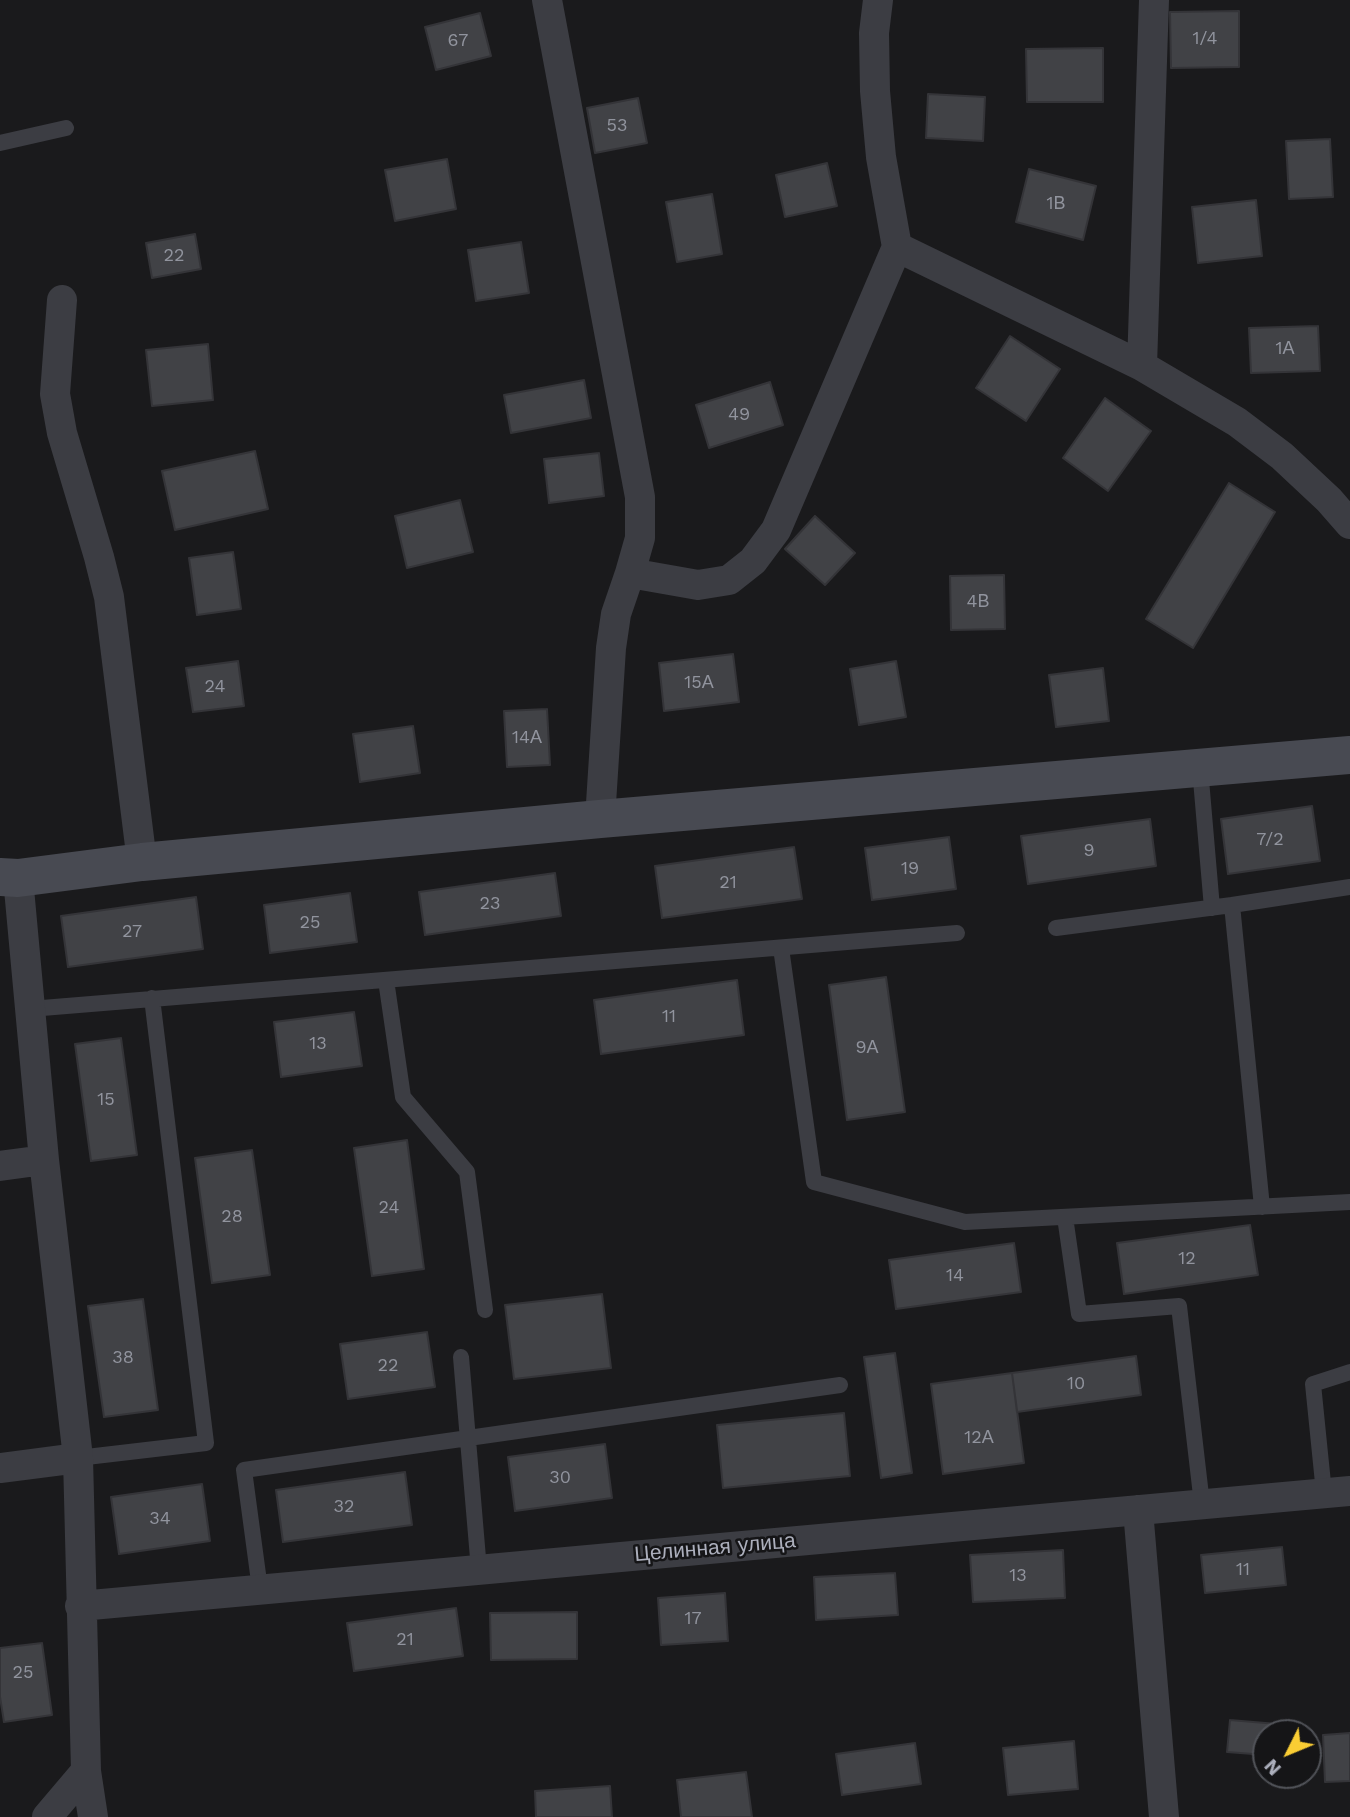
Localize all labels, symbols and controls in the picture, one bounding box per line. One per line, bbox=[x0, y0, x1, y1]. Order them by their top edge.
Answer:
house number: 1/4 bbox=[1192, 28, 1218, 50]
house number: 67 bbox=[448, 30, 468, 52]
house number: 53 bbox=[607, 115, 627, 137]
house number: 1В bbox=[1046, 193, 1066, 215]
house number: 22 bbox=[164, 245, 184, 267]
house number: 1А bbox=[1275, 338, 1295, 360]
house number: 49 bbox=[728, 404, 750, 426]
house number: 4В bbox=[966, 591, 990, 613]
house number: 15А bbox=[684, 672, 714, 694]
house number: 24 bbox=[205, 676, 225, 698]
house number: 14А bbox=[512, 727, 542, 749]
house number: 7/2 bbox=[1256, 829, 1284, 851]
house number: 9 bbox=[1083, 840, 1095, 862]
house number: 19 bbox=[901, 858, 919, 880]
house number: 21 bbox=[719, 872, 737, 894]
house number: 23 bbox=[480, 893, 500, 915]
house number: 25 bbox=[300, 912, 320, 934]
house number: 27 bbox=[122, 921, 142, 943]
house number: 11 bbox=[662, 1006, 676, 1028]
house number: 13 bbox=[309, 1033, 327, 1055]
house number: 9А bbox=[855, 1037, 879, 1059]
house number: 15 bbox=[97, 1089, 115, 1111]
house number: 24 bbox=[379, 1197, 399, 1219]
house number: 28 bbox=[221, 1206, 243, 1228]
house number: 12 bbox=[1178, 1248, 1196, 1270]
house number: 14 bbox=[946, 1265, 964, 1287]
house number: 38 bbox=[112, 1347, 134, 1369]
house number: 22 bbox=[378, 1355, 398, 1377]
house number: 10 bbox=[1067, 1373, 1085, 1395]
house number: 12А bbox=[964, 1427, 994, 1449]
house number: 30 bbox=[549, 1467, 571, 1489]
house number: 32 bbox=[334, 1496, 354, 1518]
house number: 34 bbox=[149, 1508, 171, 1530]
street label: Целинная улица bbox=[633, 1528, 797, 1568]
house number: 11 bbox=[1236, 1559, 1250, 1581]
house number: 13 bbox=[1009, 1565, 1027, 1587]
house number: 17 bbox=[684, 1608, 702, 1630]
house number: 21 bbox=[396, 1629, 414, 1651]
house number: 25 bbox=[13, 1662, 33, 1684]
north arrow bbox=[1252, 1719, 1322, 1789]
text: N bbox=[1260, 1754, 1286, 1780]

